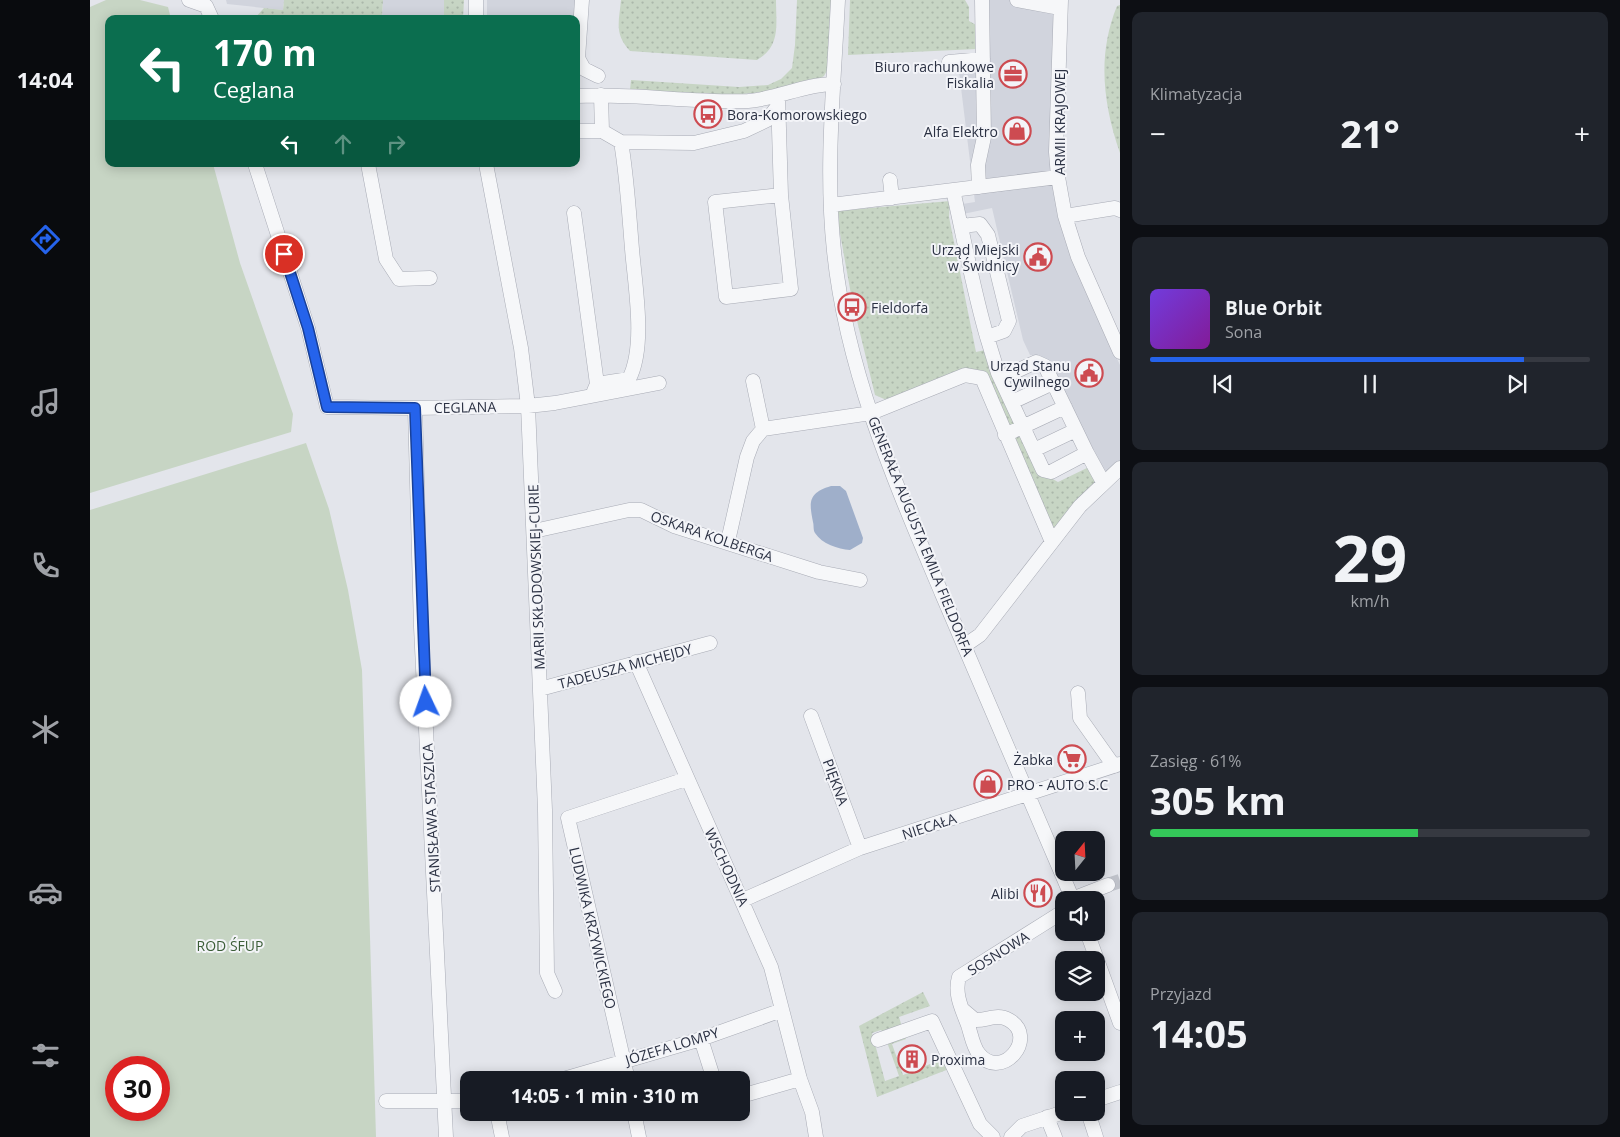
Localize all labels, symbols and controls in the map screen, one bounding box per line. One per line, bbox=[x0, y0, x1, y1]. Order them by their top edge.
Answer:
text: 170 m bbox=[213, 29, 317, 76]
icon: left bbox=[130, 35, 195, 100]
place label: Biuro rachunkowe Fiskalia bbox=[875, 57, 994, 92]
office icon: Biuro rachunkowe Fiskalia bbox=[998, 59, 1028, 89]
text: 14:04 bbox=[17, 64, 73, 94]
street label: ARMII KRAJOWEJ bbox=[1050, 69, 1069, 175]
text: Ceglana bbox=[213, 74, 295, 104]
text: Klimatyzacja bbox=[1150, 83, 1242, 105]
bus stop icon: Bora-Komorowskiego bbox=[693, 99, 723, 129]
place label: Bora-Komorowskiego bbox=[727, 105, 867, 124]
text: 21° bbox=[1340, 107, 1400, 159]
text: − bbox=[1150, 114, 1166, 152]
text: + bbox=[1574, 114, 1590, 152]
shop icon: Alfa Elektro bbox=[1002, 116, 1032, 146]
place label: Alfa Elektro bbox=[924, 122, 998, 141]
icon: left bbox=[276, 130, 304, 158]
icon: ahead bbox=[329, 130, 357, 158]
icon: right bbox=[382, 130, 410, 158]
icon: directions bbox=[28, 222, 63, 257]
pin bbox=[263, 233, 305, 275]
icon: arrive bbox=[270, 240, 298, 268]
place label: Urząd Miejski w Świdnicy bbox=[931, 240, 1020, 275]
public building icon: Urząd Miejski w Świdnicy bbox=[1023, 242, 1053, 272]
bus stop icon: Fieldorfa bbox=[837, 292, 867, 322]
text: Blue Orbit bbox=[1225, 295, 1322, 321]
place label: Fieldorfa bbox=[871, 298, 928, 317]
text: Sona bbox=[1225, 321, 1262, 343]
place label: Urząd Stanu Cywilnego bbox=[990, 356, 1070, 391]
public building icon: Urząd Stanu Cywilnego bbox=[1074, 358, 1104, 388]
icon: previous bbox=[1209, 370, 1237, 398]
icon: pause bbox=[1356, 370, 1384, 398]
icon: next bbox=[1503, 370, 1531, 398]
icon: music bbox=[28, 385, 63, 420]
street label: CEGLANA bbox=[434, 397, 496, 417]
street label: GENERAŁA AUGUSTA EMILA FIELDORFA bbox=[864, 413, 978, 659]
street label: MARII SKŁODOWSKIEJ-CURIE bbox=[523, 484, 549, 670]
street label: OSKARA KOLBERGA bbox=[648, 506, 776, 566]
text: 29 bbox=[1333, 513, 1407, 601]
icon: phone bbox=[28, 548, 63, 583]
text: km/h bbox=[1351, 590, 1389, 612]
street label: TADEUSZA MICHEJDY bbox=[556, 639, 694, 693]
position arrow bbox=[399, 675, 451, 727]
icon: climate bbox=[28, 712, 63, 747]
street label: STANISŁAWA STASZICA bbox=[418, 743, 444, 893]
supermarket icon: Żabka bbox=[1057, 744, 1087, 774]
place label: Żabka bbox=[1014, 750, 1053, 769]
text: Zasięg · 61% bbox=[1150, 750, 1241, 772]
street label: PIĘKNA bbox=[819, 756, 853, 808]
shop icon: PRO - AUTO S.C bbox=[973, 769, 1003, 799]
text: 305 km bbox=[1150, 774, 1286, 826]
place label: PRO - AUTO S.C bbox=[1007, 775, 1108, 794]
street label: NIECAŁA bbox=[899, 808, 959, 844]
street label: WSCHODNIA bbox=[701, 825, 753, 909]
north arrow bbox=[1055, 831, 1105, 881]
map controls bbox=[1055, 831, 1105, 1121]
street label: LUDWIKA KRZYWICKIEGO bbox=[565, 845, 621, 1011]
icon: car bbox=[28, 875, 63, 910]
restaurant icon: Alibi bbox=[1023, 878, 1053, 908]
place label: Alibi bbox=[991, 884, 1019, 903]
button: sound bbox=[1055, 891, 1105, 941]
street label: SOSNOWA bbox=[964, 926, 1033, 979]
park label: ROD ŚFUP bbox=[197, 936, 263, 955]
button: layers bbox=[1055, 951, 1105, 1001]
text: Przyjazd bbox=[1150, 983, 1212, 1005]
text: 14:05 bbox=[1150, 1007, 1248, 1059]
button: + bbox=[1055, 1011, 1105, 1061]
street label: JÓZEFA LOMPY bbox=[621, 1023, 721, 1070]
icon: filters bbox=[28, 1038, 63, 1073]
building icon: Proxima bbox=[897, 1044, 927, 1074]
place label: Proxima bbox=[931, 1050, 985, 1069]
speed limit sign: 30 bbox=[105, 1056, 170, 1121]
button: − bbox=[1055, 1071, 1105, 1121]
text: 14:05 · 1 min · 310 m bbox=[511, 1083, 699, 1109]

